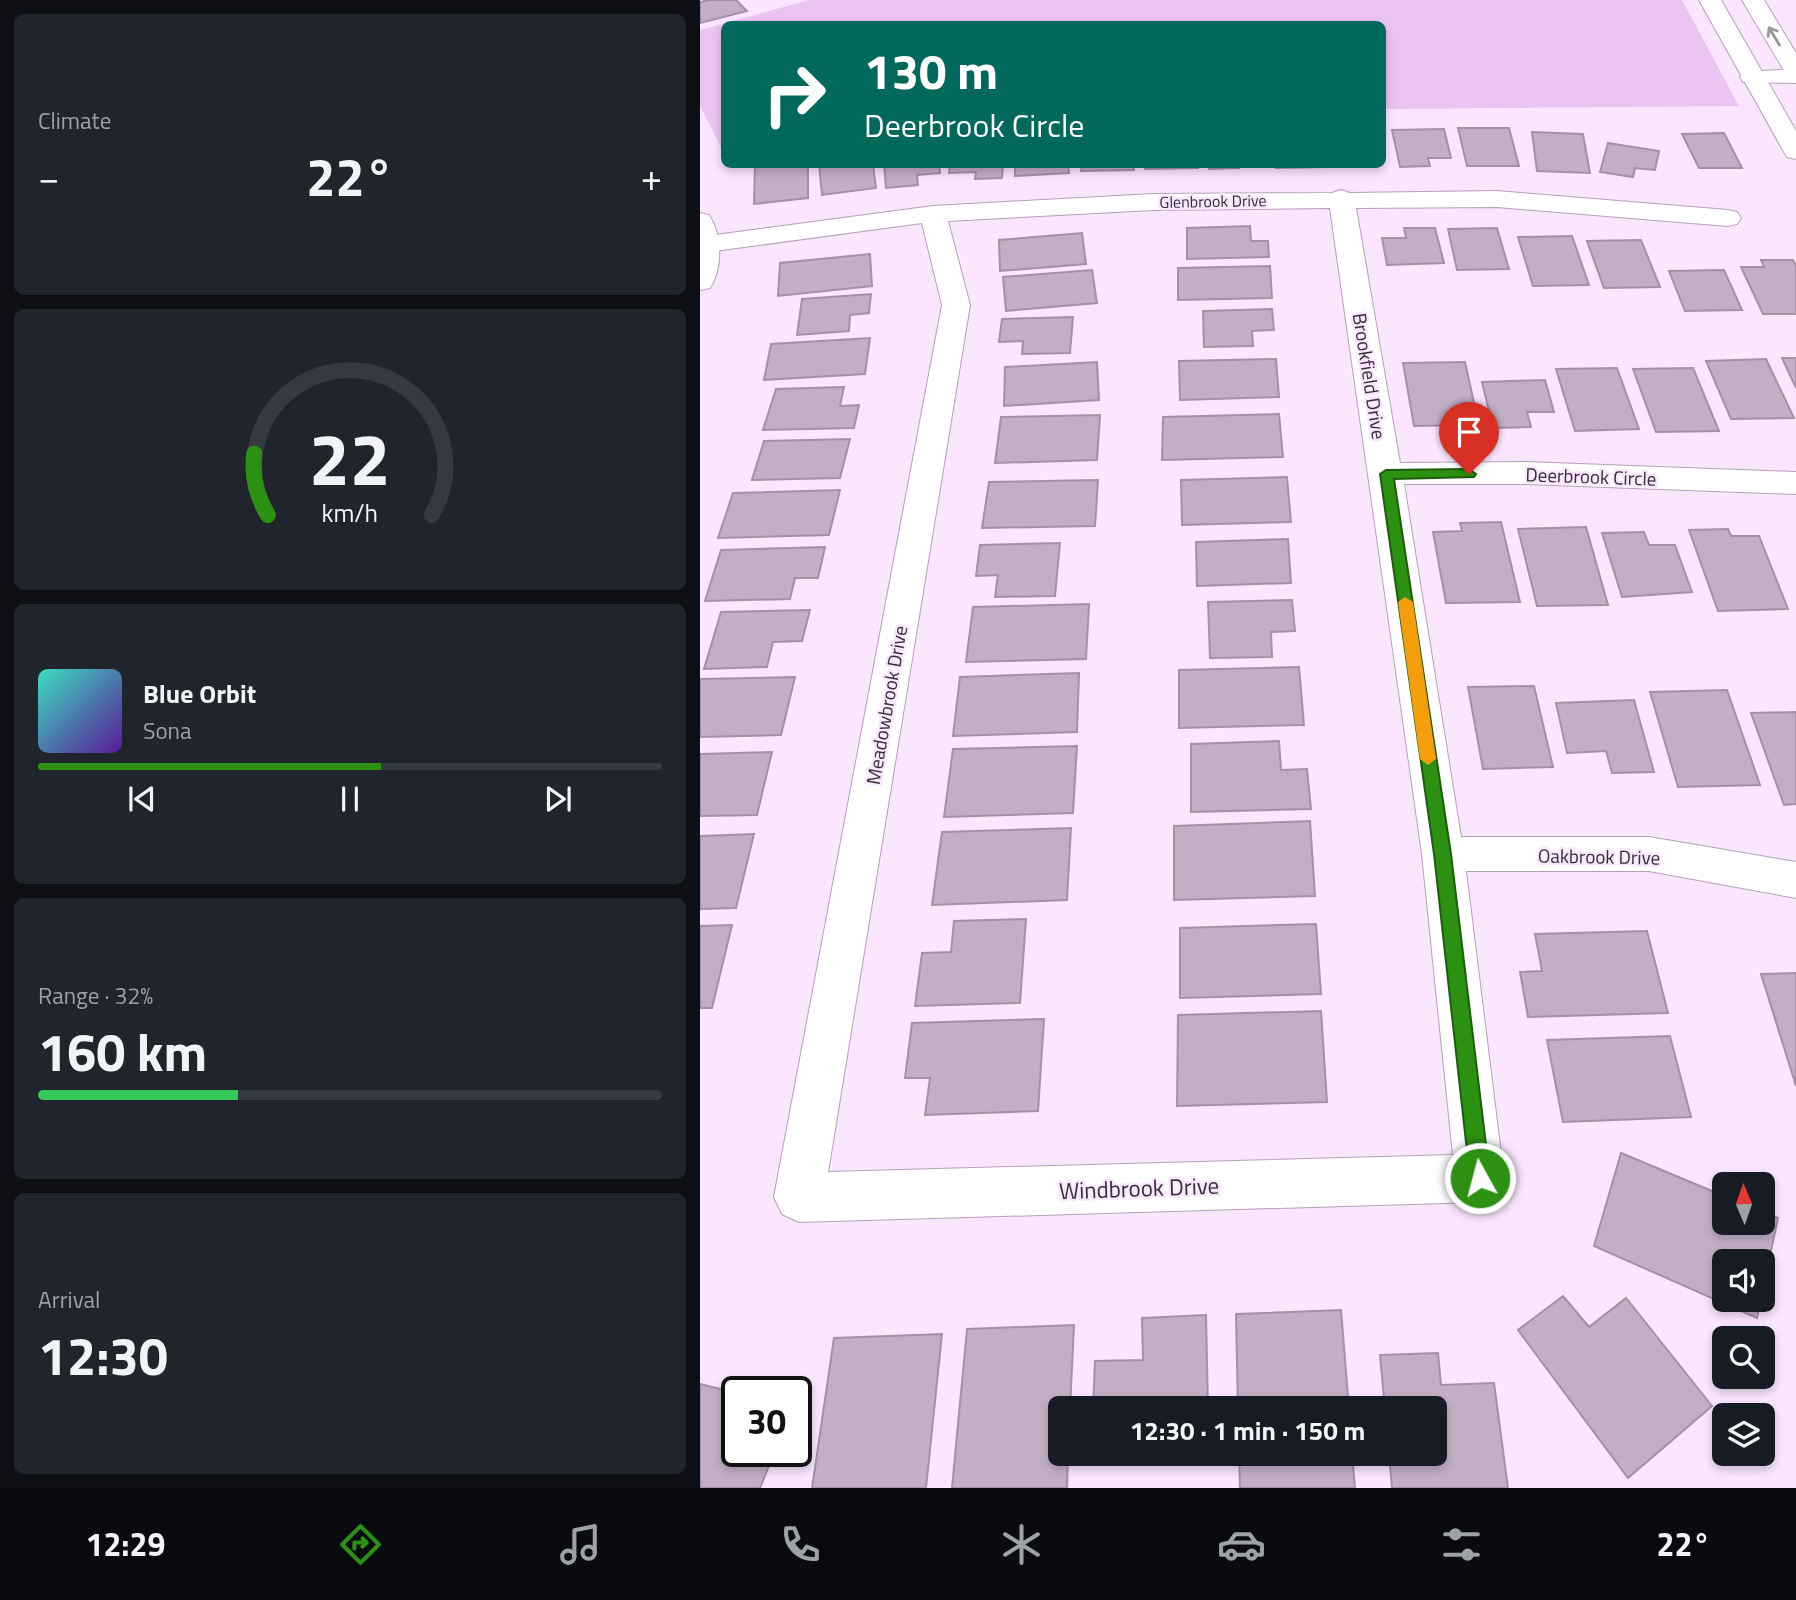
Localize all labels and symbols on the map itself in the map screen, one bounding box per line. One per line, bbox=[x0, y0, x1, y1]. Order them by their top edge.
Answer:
one-way arrow bbox=[1767, 26, 1781, 46]
street label: Glenbrook Drive bbox=[1159, 188, 1267, 214]
street label: Brookfield Drive bbox=[1346, 311, 1394, 441]
pin bbox=[1439, 402, 1499, 474]
street label: Deerbrook Circle bbox=[1525, 459, 1657, 493]
street label: Meadowbrook Drive bbox=[858, 623, 914, 787]
street label: Oakbrook Drive bbox=[1538, 840, 1660, 872]
position arrow bbox=[1443, 1141, 1517, 1215]
street label: Windbrook Drive bbox=[1058, 1168, 1220, 1208]
north arrow bbox=[1712, 1172, 1774, 1236]
speed limit sign: 30 bbox=[721, 1376, 812, 1467]

